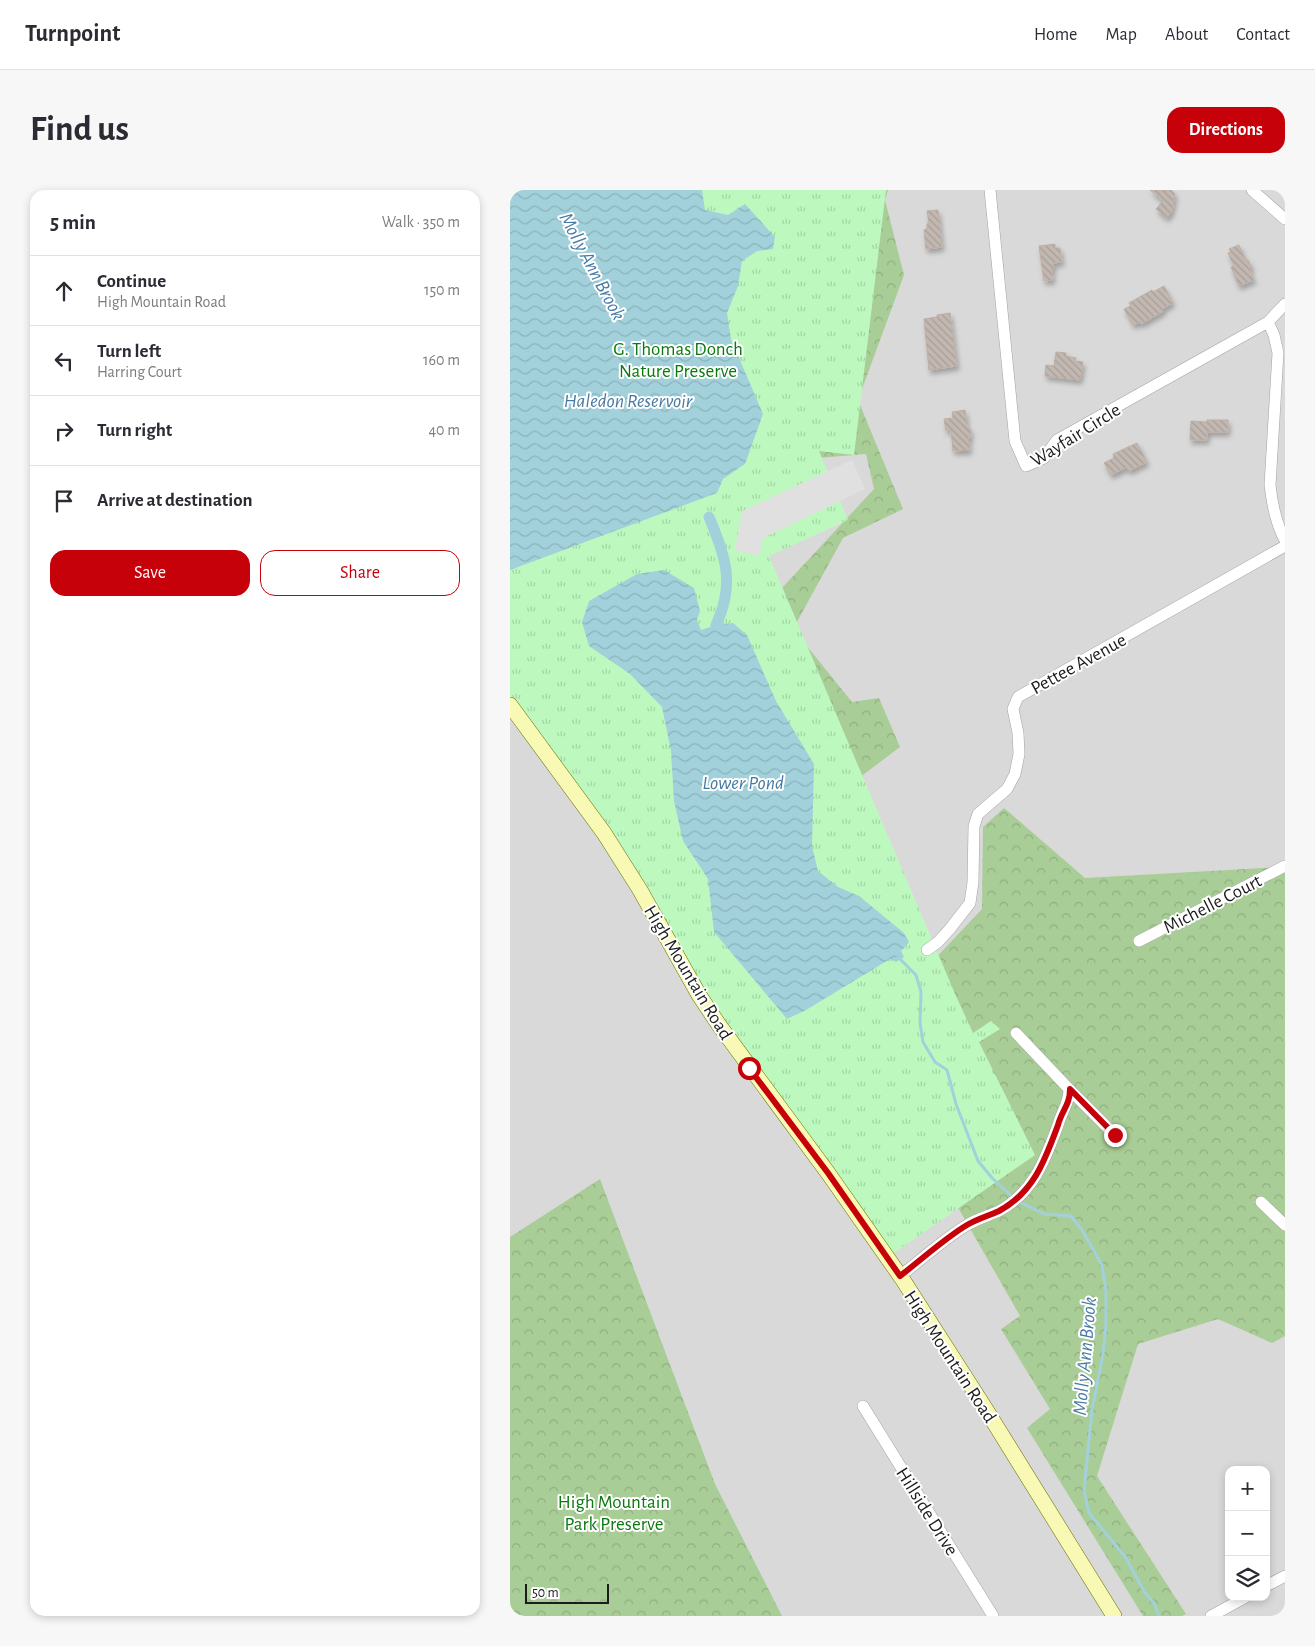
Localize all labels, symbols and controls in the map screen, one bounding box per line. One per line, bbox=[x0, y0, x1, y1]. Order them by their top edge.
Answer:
text: Turnpoint bbox=[25, 22, 120, 46]
text: Home bbox=[1034, 26, 1077, 44]
text: Map bbox=[1105, 26, 1137, 44]
text: About bbox=[1165, 26, 1208, 44]
text: Contact bbox=[1236, 26, 1290, 44]
button: Directions bbox=[1167, 107, 1285, 153]
text: Find us bbox=[30, 112, 129, 147]
water label: Molly Ann Brook bbox=[555, 209, 629, 324]
text: 5 min bbox=[50, 212, 96, 233]
text: Walk · 350 m bbox=[382, 214, 460, 230]
text: Continue bbox=[97, 272, 166, 291]
icon: ahead bbox=[50, 277, 78, 305]
text: 150 m bbox=[424, 282, 460, 298]
text: High Mountain Road bbox=[97, 294, 226, 310]
park label: G. Thomas Donch Nature Preserve bbox=[613, 340, 743, 381]
text: Turn left bbox=[97, 342, 161, 361]
icon: left bbox=[50, 347, 78, 375]
text: 160 m bbox=[423, 352, 460, 368]
text: Harring Court bbox=[97, 364, 182, 380]
water label: Haledon Reservoir bbox=[564, 391, 693, 411]
street label: Wayfair Circle bbox=[1027, 400, 1124, 470]
icon: right bbox=[50, 417, 78, 445]
text: Turn right bbox=[97, 421, 172, 440]
text: 40 m bbox=[428, 422, 460, 438]
icon: arrive bbox=[50, 487, 78, 515]
text: Arrive at destination bbox=[97, 491, 253, 510]
button: Save bbox=[50, 550, 250, 596]
button: Share bbox=[260, 550, 460, 596]
street label: Pettee Avenue bbox=[1028, 630, 1130, 698]
water label: Lower Pond bbox=[702, 773, 784, 793]
street label: Michelle Court bbox=[1161, 872, 1265, 937]
street label: High Mountain Road bbox=[640, 902, 735, 1043]
route start bbox=[738, 1057, 761, 1080]
route end bbox=[1104, 1124, 1127, 1147]
street label: High Mountain Road bbox=[900, 1287, 1000, 1426]
water label: Molly Ann Brook bbox=[1070, 1296, 1100, 1416]
street label: Hillside Drive bbox=[892, 1464, 961, 1559]
map controls bbox=[1225, 1466, 1270, 1601]
button: + bbox=[1225, 1466, 1270, 1511]
park label: High Mountain Park Preserve bbox=[558, 1493, 670, 1534]
button: − bbox=[1225, 1511, 1270, 1556]
button: layers bbox=[1225, 1556, 1270, 1601]
scale bar bbox=[525, 1581, 609, 1604]
text: 50 m bbox=[532, 1586, 559, 1600]

